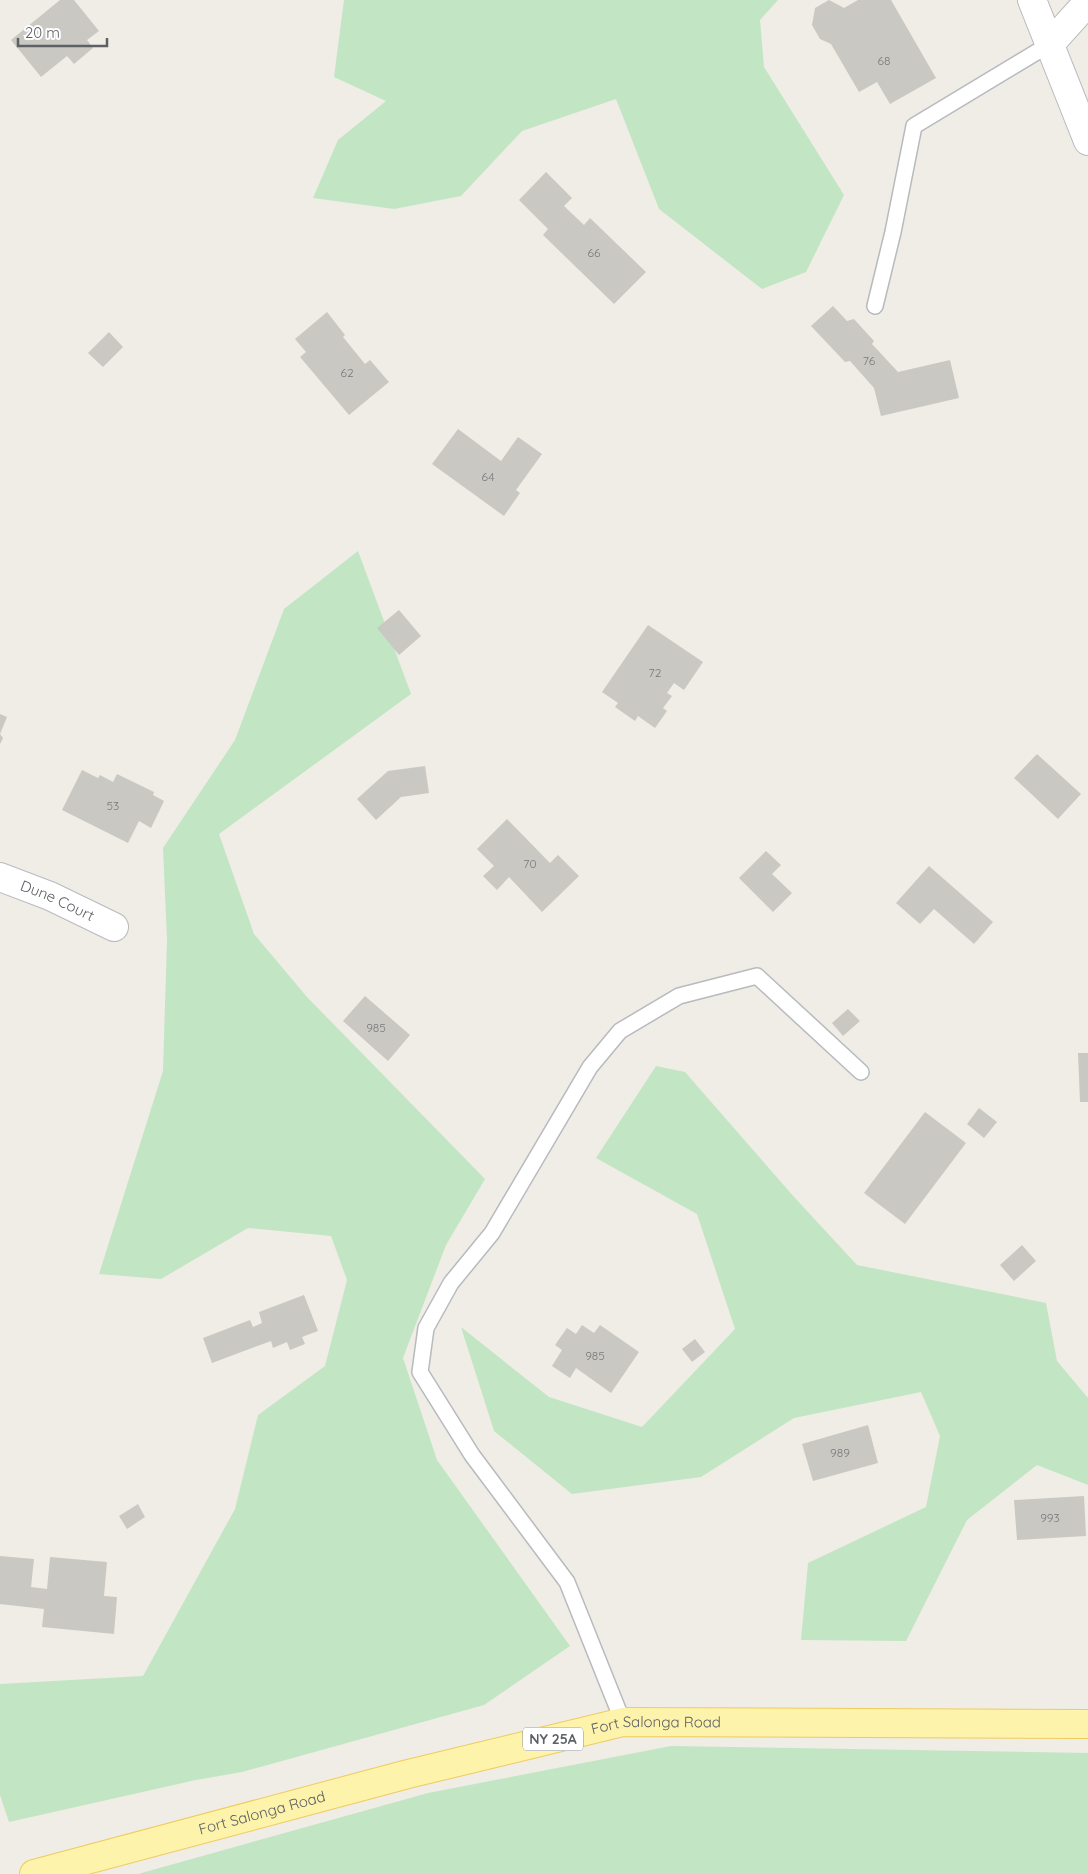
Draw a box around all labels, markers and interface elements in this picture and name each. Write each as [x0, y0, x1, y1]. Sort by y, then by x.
scale bar [18, 15, 106, 47]
text: 20 m [25, 23, 60, 42]
house number: 68 [878, 53, 890, 68]
house number: 66 [588, 245, 601, 260]
house number: 76 [863, 353, 876, 368]
house number: 62 [340, 365, 354, 380]
house number: 64 [482, 469, 494, 484]
house number: 72 [649, 665, 662, 680]
house number: 53 [107, 798, 119, 813]
house number: 70 [523, 856, 537, 871]
street label: Dune Court [18, 876, 98, 925]
house number: 985 [366, 1020, 386, 1035]
house number: 985 [585, 1348, 605, 1363]
house number: 989 [830, 1445, 850, 1460]
house number: 993 [1040, 1510, 1060, 1525]
street label: Fort Salonga Road [589, 1712, 721, 1738]
road number: NY 25A [523, 1728, 583, 1750]
street label: Fort Salonga Road [196, 1787, 327, 1839]

